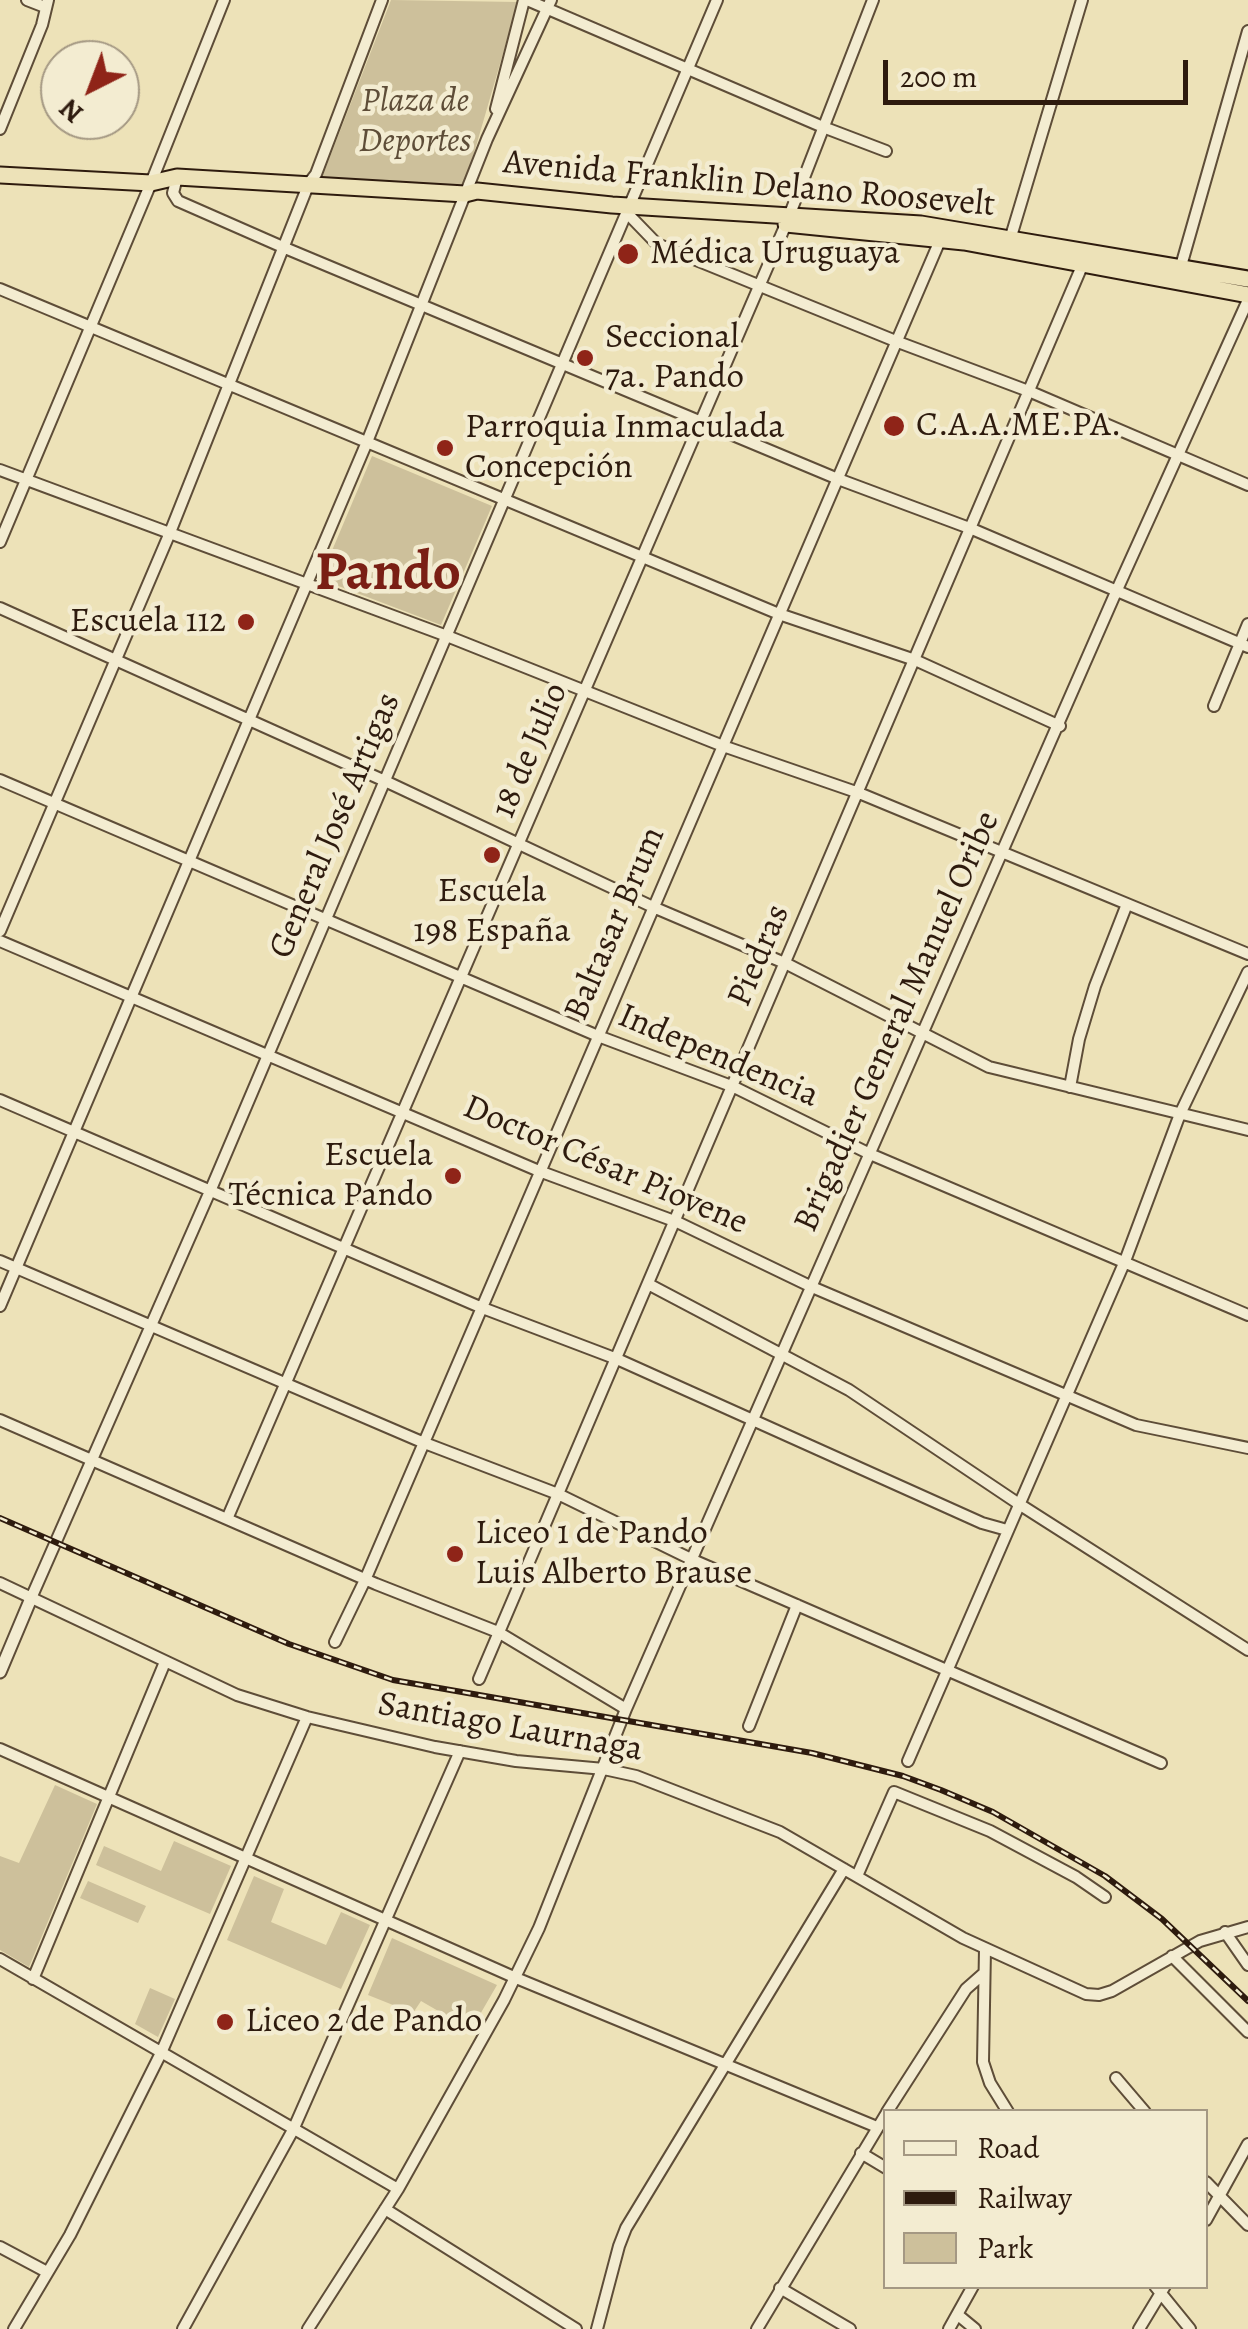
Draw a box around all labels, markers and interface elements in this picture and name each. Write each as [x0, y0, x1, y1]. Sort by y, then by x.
north arrow [40, 40, 140, 140]
scale bar [888, 40, 1193, 102]
text: 200 m [900, 57, 977, 97]
park label: Plaza de Deportes [359, 81, 471, 163]
text: N [51, 90, 92, 132]
street label: Avenida Franklin Delano Roosevelt [501, 143, 997, 227]
place label: Médica Uruguaya [650, 233, 900, 275]
marker: Médica Uruguaya [615, 241, 641, 267]
place label: Seccional 7a. Pando [605, 317, 744, 399]
marker: Seccional 7a. Pando [574, 347, 596, 369]
place label: C.A.A.ME.PA. [916, 405, 1121, 447]
place label: Parroquia Inmaculada Concepción [465, 407, 785, 489]
marker: C.A.A.ME.PA. [881, 413, 907, 439]
marker: Parroquia Inmaculada Concepción [434, 437, 456, 459]
district label: Pando [315, 542, 461, 608]
place label: Escuela 112 [69, 601, 226, 643]
marker: Escuela 112 [235, 611, 257, 633]
street label: 18 de Julio [484, 677, 578, 825]
street label: General José Artigas [261, 687, 411, 965]
street label: Brigadier General Manuel Oribe [786, 805, 1010, 1239]
street label: Baltasar Brum [556, 821, 676, 1027]
marker: Escuela 198 España [481, 844, 503, 866]
place label: Escuela 198 España [413, 871, 571, 953]
street label: Piedras [720, 899, 800, 1013]
street label: Independencia [611, 996, 825, 1118]
street label: Doctor César Piovene [456, 1087, 754, 1245]
place label: Escuela Técnica Pando [228, 1135, 433, 1217]
marker: Escuela Técnica Pando [442, 1165, 464, 1187]
place label: Liceo 1 de Pando Luis Alberto Brause [475, 1513, 752, 1595]
marker: Liceo 1 de Pando Luis Alberto Brause [444, 1543, 466, 1565]
street label: Santiago Laurnaga [374, 1684, 646, 1772]
place label: Liceo 2 de Pando [245, 2001, 482, 2043]
marker: Liceo 2 de Pando [214, 2011, 236, 2033]
legend [883, 2109, 1208, 2289]
text: Road [977, 2128, 1039, 2168]
text: Railway [977, 2178, 1072, 2218]
text: Park [977, 2228, 1033, 2268]

